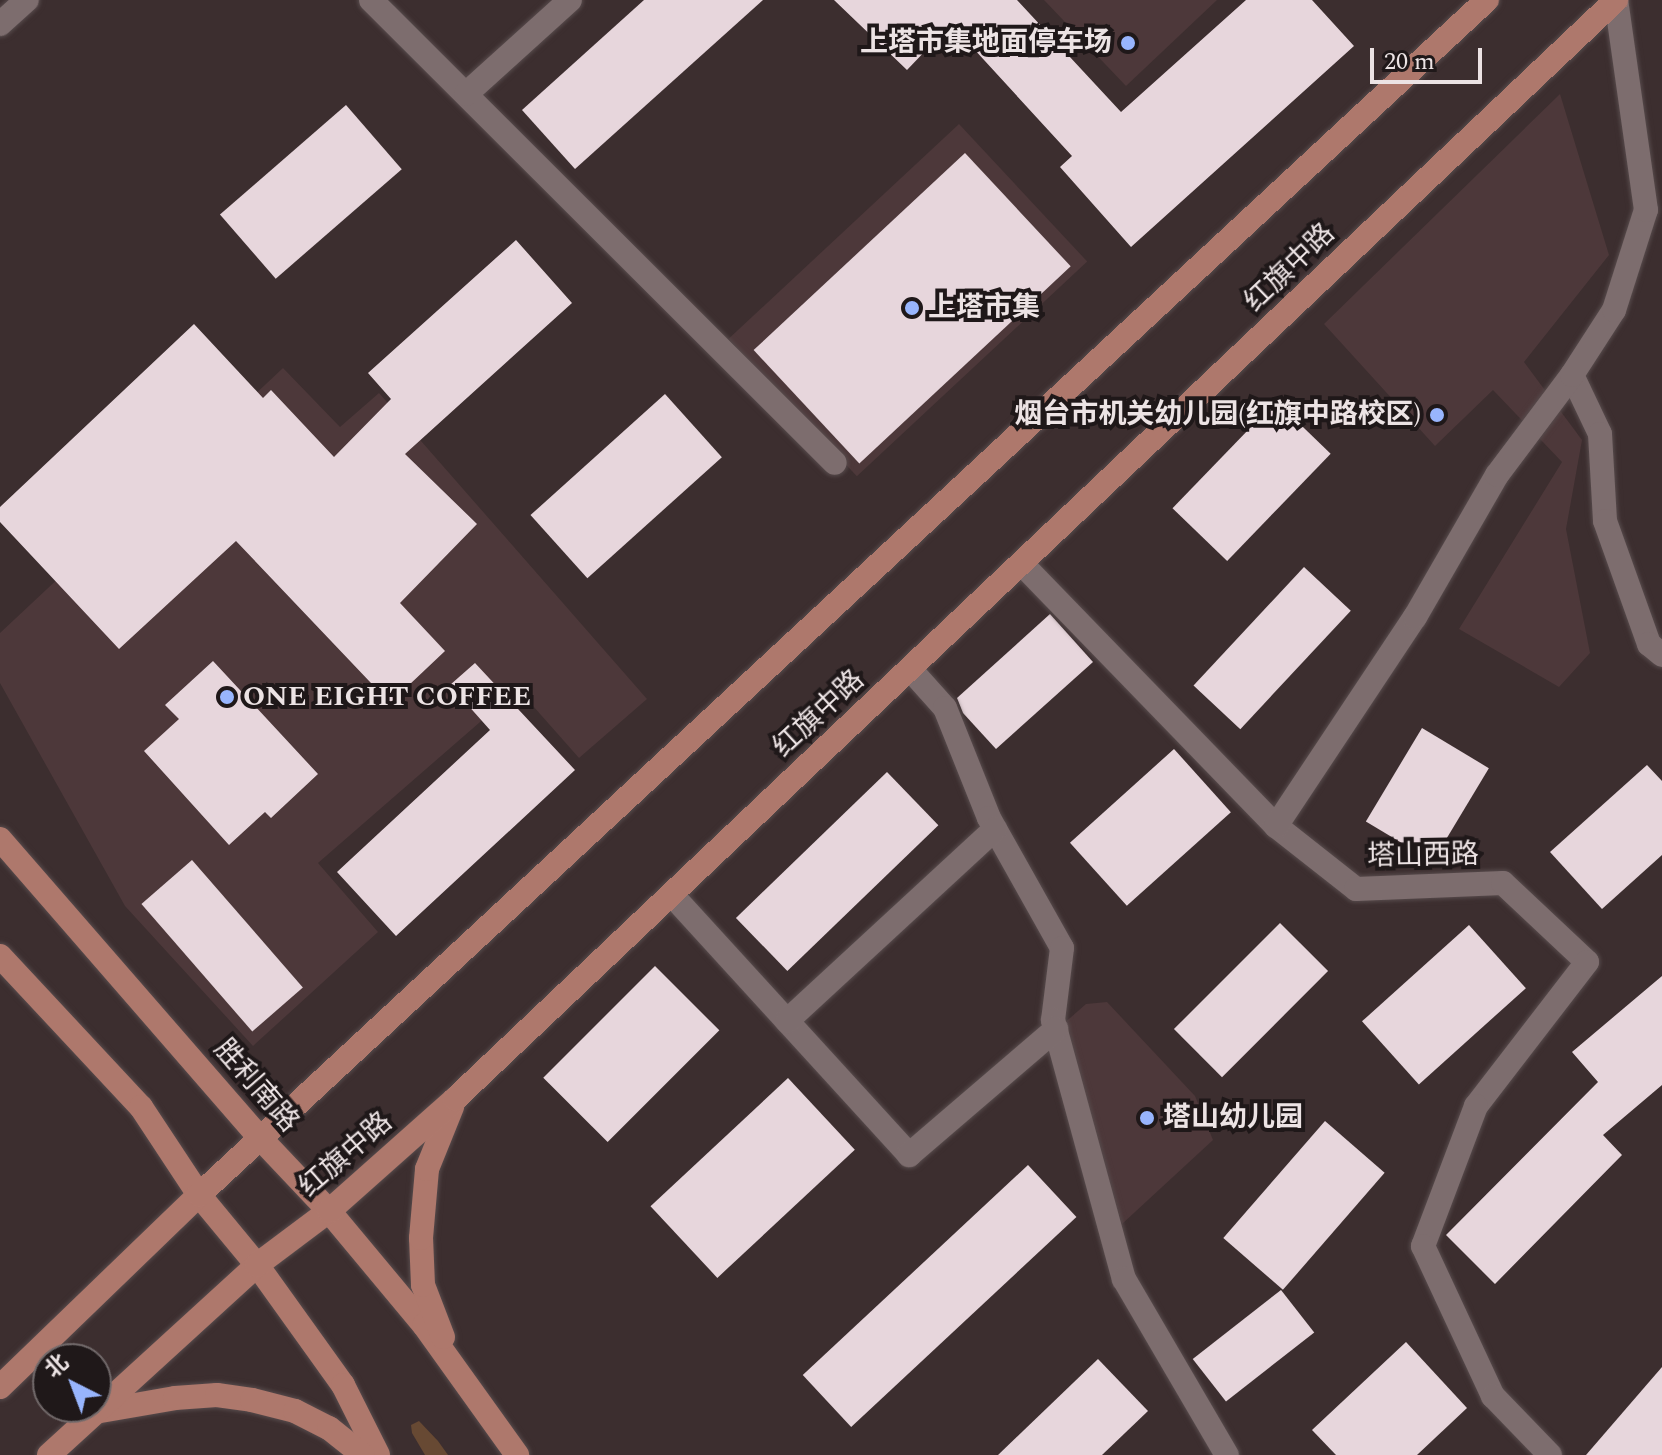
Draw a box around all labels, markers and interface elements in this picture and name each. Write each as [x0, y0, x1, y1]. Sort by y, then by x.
place label: 上塔市集地面停车场 [860, 26, 1112, 60]
scale bar [1374, 32, 1486, 82]
marker: 上塔市集地面停车场 [1119, 34, 1137, 52]
text: 20 m [1384, 44, 1435, 80]
street label: 红旗中路 [1238, 217, 1342, 319]
place label: 上塔市集 [928, 291, 1040, 325]
marker: 上塔市集 [903, 299, 921, 317]
place label: 烟台市机关幼儿园(红旗中路校区) [1014, 398, 1421, 432]
marker: 烟台市机关幼儿园(红旗中路校区) [1428, 406, 1446, 424]
street label: 红旗中路 [767, 664, 871, 764]
place label: ONE EIGHT COFFEE [243, 680, 531, 714]
marker: ONE EIGHT COFFEE [218, 688, 236, 706]
street label: 塔山西路 [1367, 838, 1479, 874]
street label: 胜利南路 [207, 1033, 305, 1139]
place label: 塔山幼儿园 [1163, 1101, 1303, 1135]
street label: 红旗中路 [293, 1106, 399, 1204]
marker: 塔山幼儿园 [1138, 1109, 1156, 1127]
north arrow [32, 1343, 112, 1423]
text: 北 [38, 1347, 76, 1386]

